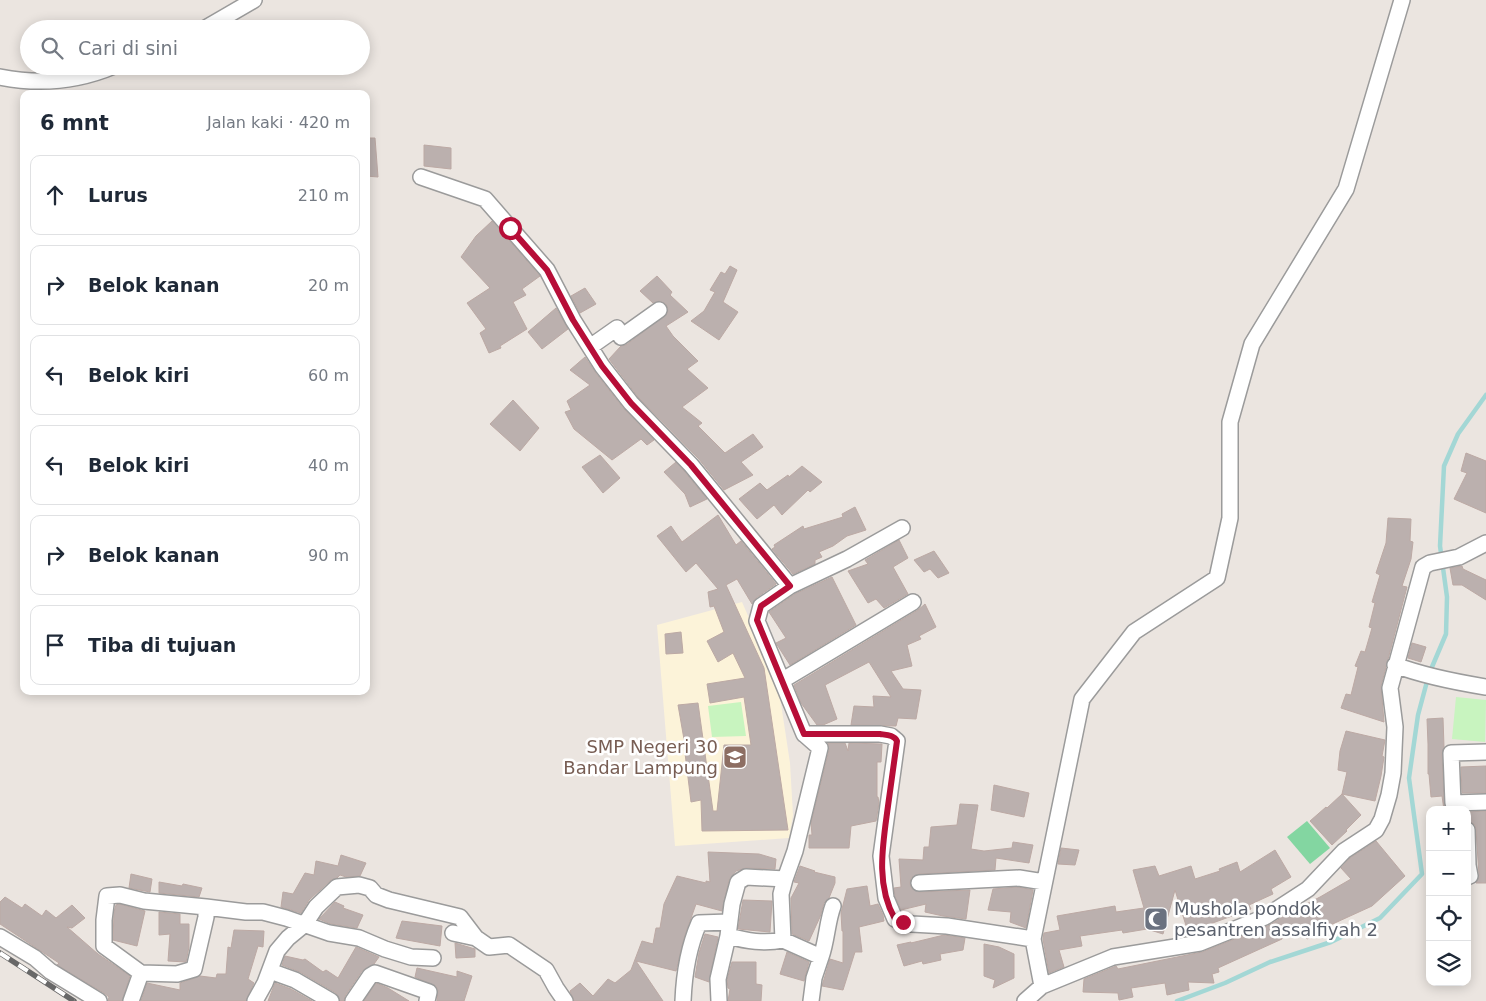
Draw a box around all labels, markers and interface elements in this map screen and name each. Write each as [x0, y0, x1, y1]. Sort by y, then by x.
search box [20, 20, 370, 75]
icon: search [38, 34, 66, 62]
text: Cari di sini [78, 37, 178, 59]
text: 6 mnt [40, 111, 109, 135]
text: Jalan kaki · 420 m [207, 113, 350, 132]
icon: ahead [41, 181, 69, 209]
text: Lurus [88, 184, 148, 206]
text: 210 m [298, 186, 349, 205]
route start [499, 217, 522, 240]
icon: right [41, 271, 69, 299]
text: Belok kanan [88, 274, 220, 296]
text: 20 m [308, 276, 349, 295]
icon: left [41, 361, 69, 389]
text: Belok kiri [88, 364, 189, 386]
text: 60 m [308, 366, 349, 385]
icon: left [41, 451, 69, 479]
text: Belok kiri [88, 454, 189, 476]
text: 40 m [308, 456, 349, 475]
icon: right [41, 541, 69, 569]
text: Belok kanan [88, 544, 220, 566]
text: 90 m [308, 546, 349, 565]
icon: arrive [41, 631, 69, 659]
text: Tiba di tujuan [88, 634, 236, 656]
place label: SMP Negeri 30 Bandar Lampung [563, 736, 718, 778]
school or university icon: SMP Negeri 30 Bandar Lampung [722, 744, 748, 770]
map controls [1426, 806, 1471, 986]
button: + [1426, 806, 1471, 851]
button: − [1426, 851, 1471, 896]
button: locate [1426, 896, 1471, 941]
place label: Mushola pondok pesantren assalfiyah 2 [1174, 898, 1378, 940]
mosque icon: Mushola pondok pesantren assalfiyah 2 [1143, 906, 1169, 932]
route end [892, 911, 915, 934]
button: layers [1426, 941, 1471, 986]

